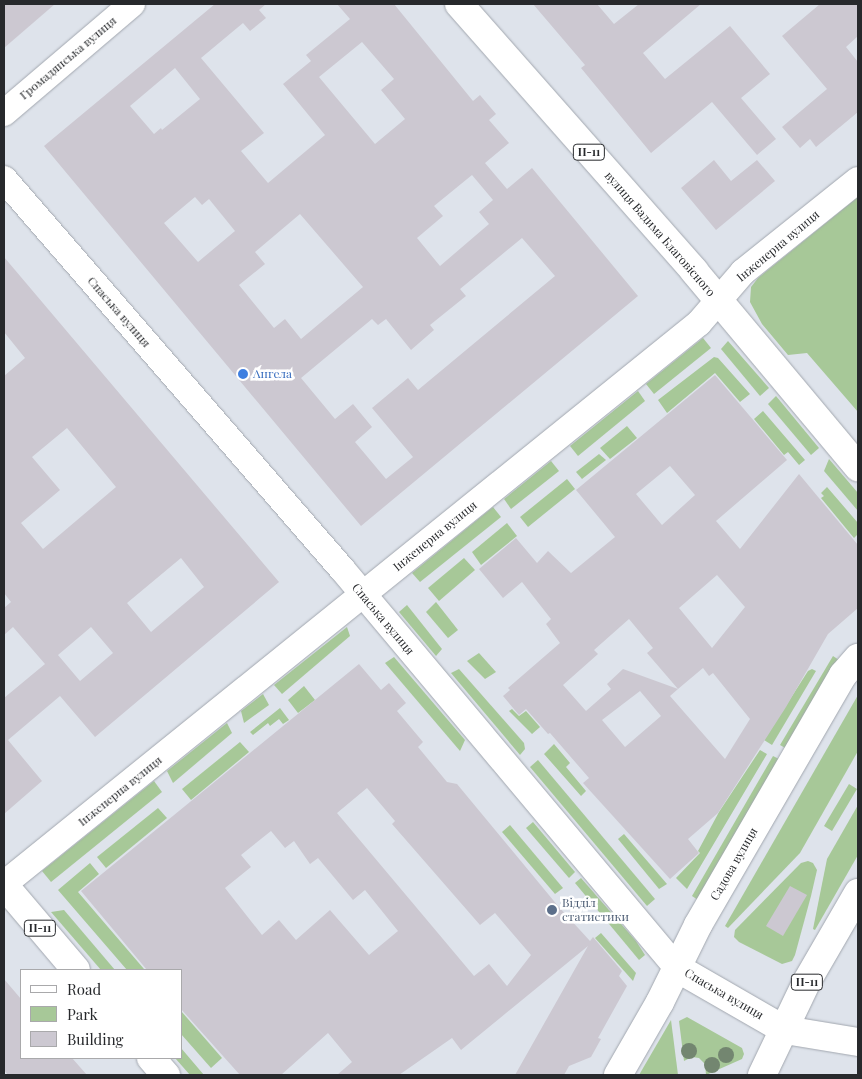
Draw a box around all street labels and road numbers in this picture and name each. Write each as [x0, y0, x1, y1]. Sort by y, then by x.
street label: Громадянська вулиця [17, 13, 119, 103]
road number: Н-11 [573, 144, 605, 160]
street label: вулиця Вадима Благовісного [602, 169, 718, 299]
street label: Інженерна вулиця [734, 207, 822, 285]
street label: Спаська вулиця [84, 274, 154, 350]
street label: Інженерна вулиця [390, 498, 480, 574]
street label: Спаська вулиця [349, 580, 417, 658]
street label: Інженерна вулиця [75, 753, 165, 829]
street label: Садова вулиця [707, 825, 761, 903]
road number: Н-11 [24, 920, 56, 936]
street label: Спаська вулиця [682, 966, 766, 1022]
road number: Н-11 [791, 974, 823, 990]

